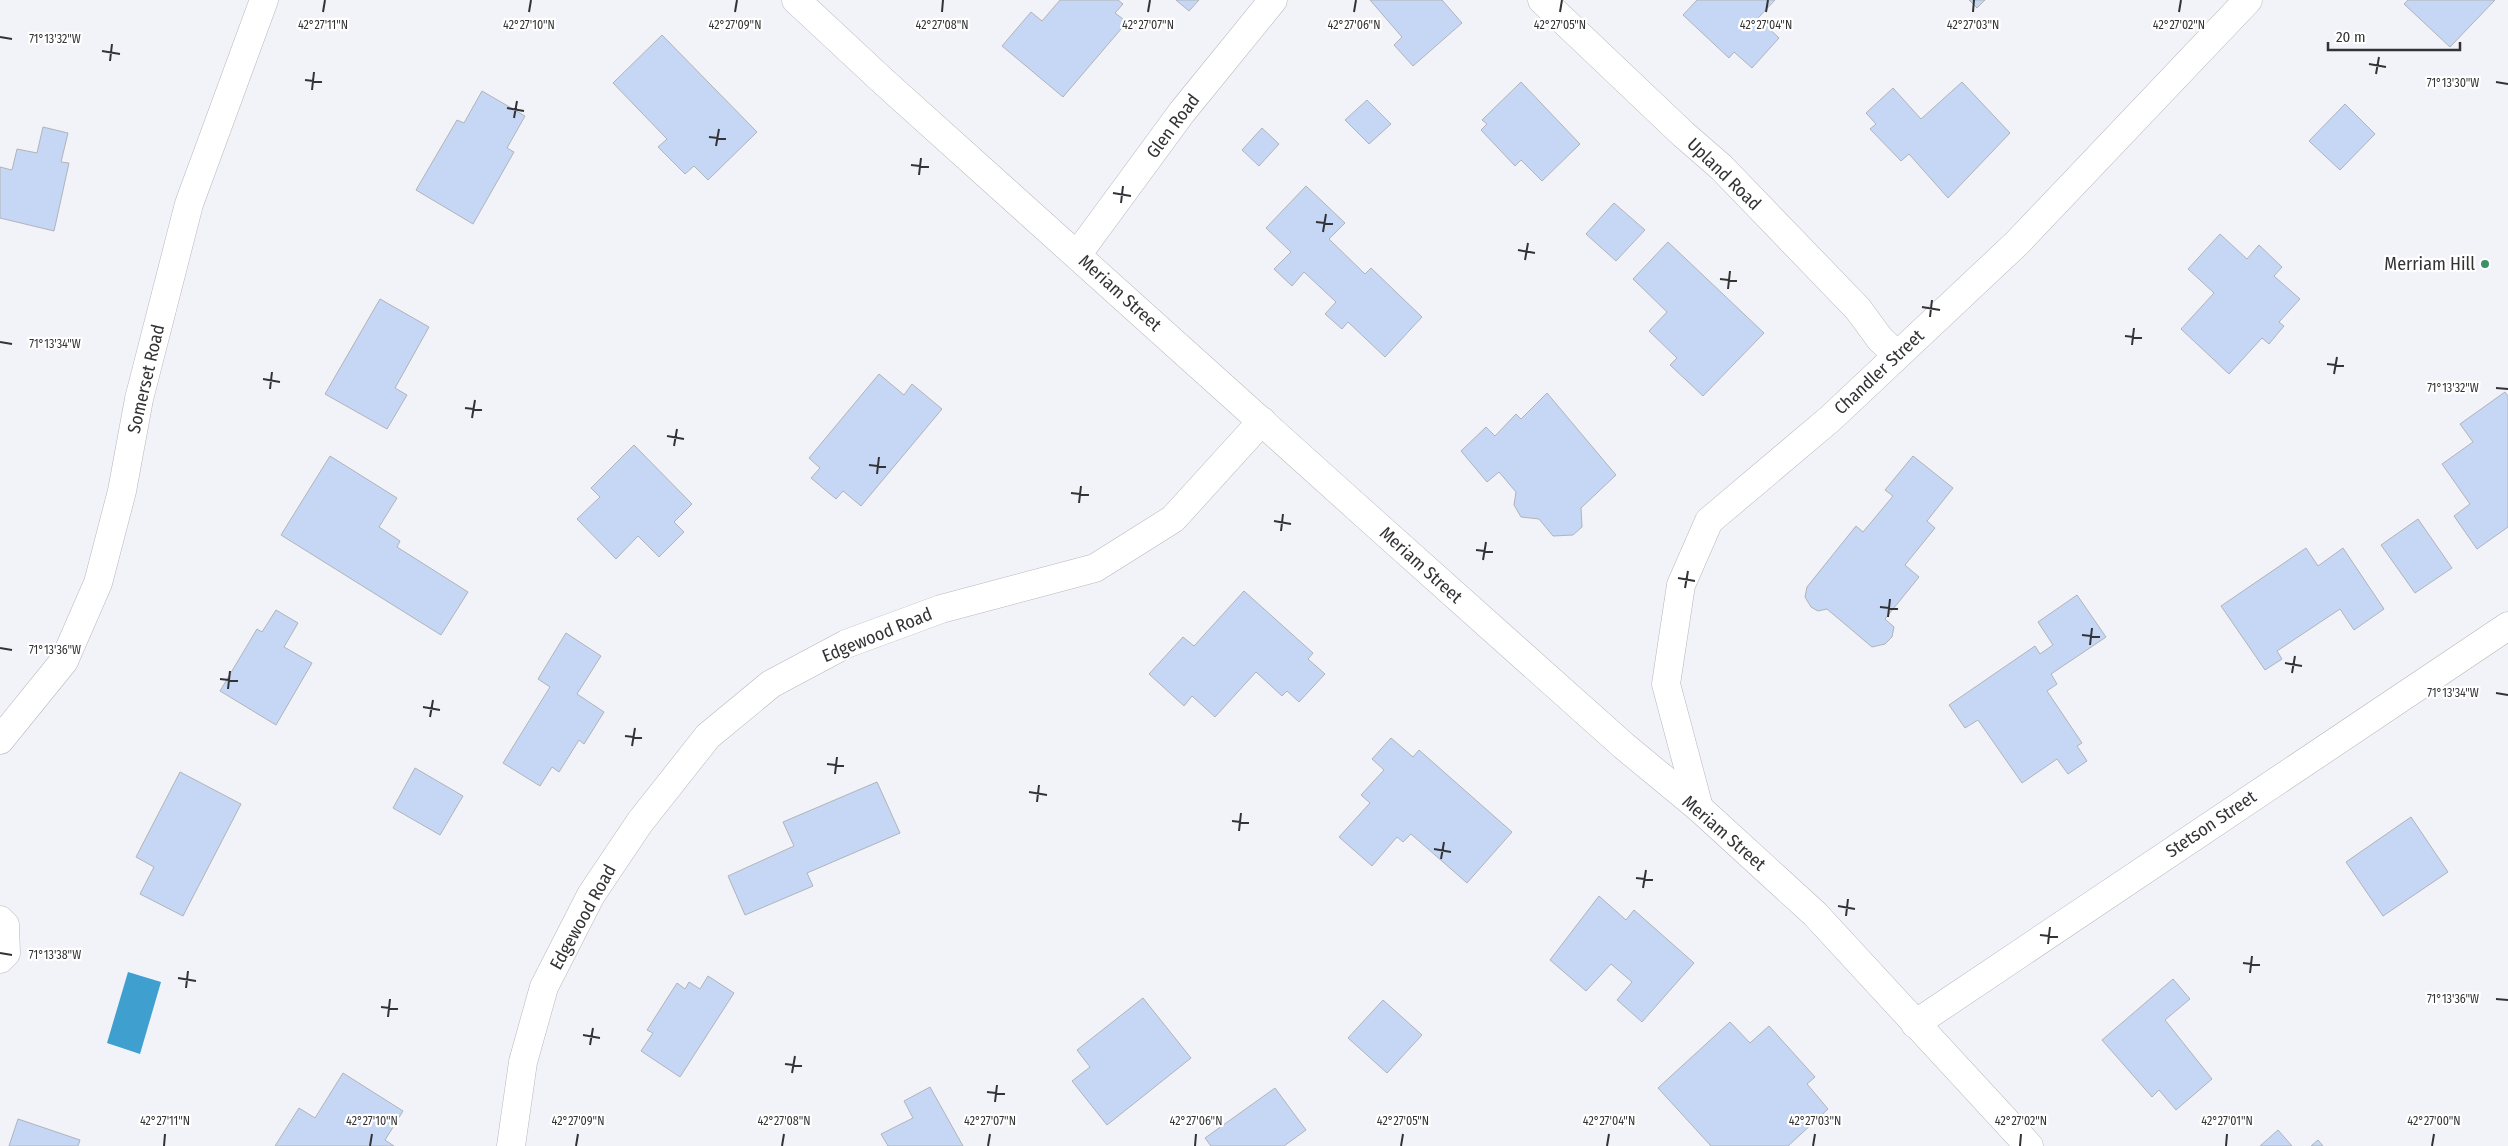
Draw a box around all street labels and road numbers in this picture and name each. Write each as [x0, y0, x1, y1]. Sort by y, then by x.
street label: Glen Road [1142, 89, 1204, 163]
street label: Upland Road [1682, 133, 1766, 215]
street label: Meriam Street [1074, 250, 1166, 336]
street label: Somerset Road [123, 322, 169, 436]
street label: Chandler Street [1830, 325, 1929, 419]
street label: Meriam Street [1375, 522, 1467, 608]
street label: Edgewood Road [819, 603, 935, 667]
street label: Stetson Street [2162, 786, 2261, 862]
street label: Meriam Street [1678, 791, 1770, 875]
street label: Edgewood Road [545, 861, 621, 973]

